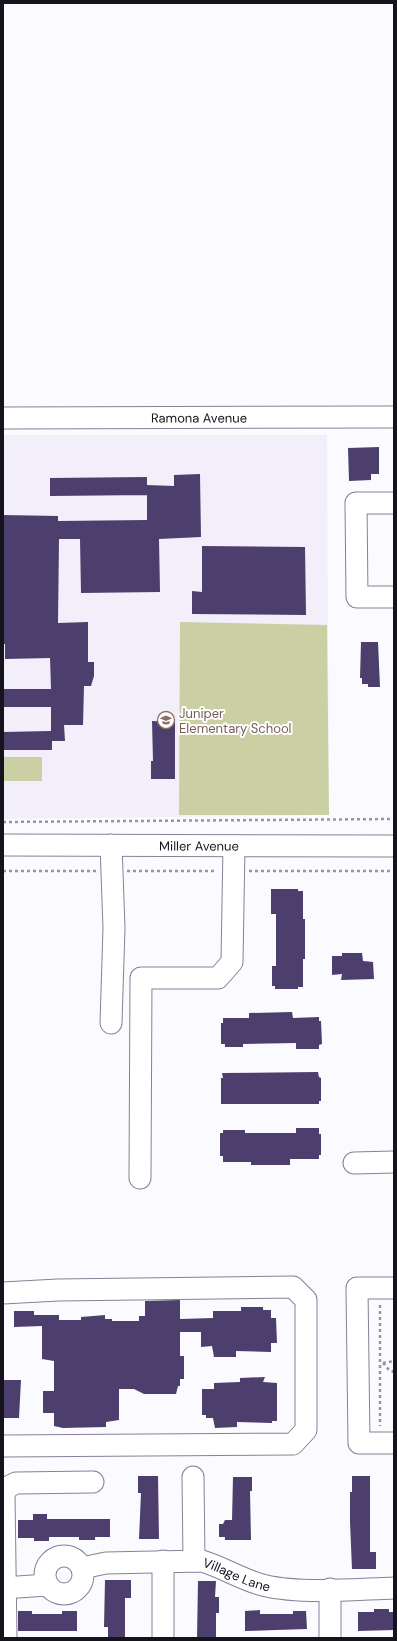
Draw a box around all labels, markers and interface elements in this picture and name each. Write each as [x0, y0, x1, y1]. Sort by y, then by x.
street label: Ramona Avenue [151, 409, 247, 426]
place label: Juniper Elementary School [179, 705, 292, 737]
school or university icon: Juniper Elementary School [156, 710, 176, 730]
street label: Miller Avenue [159, 837, 239, 854]
street label: Village Lane [201, 1553, 272, 1595]

